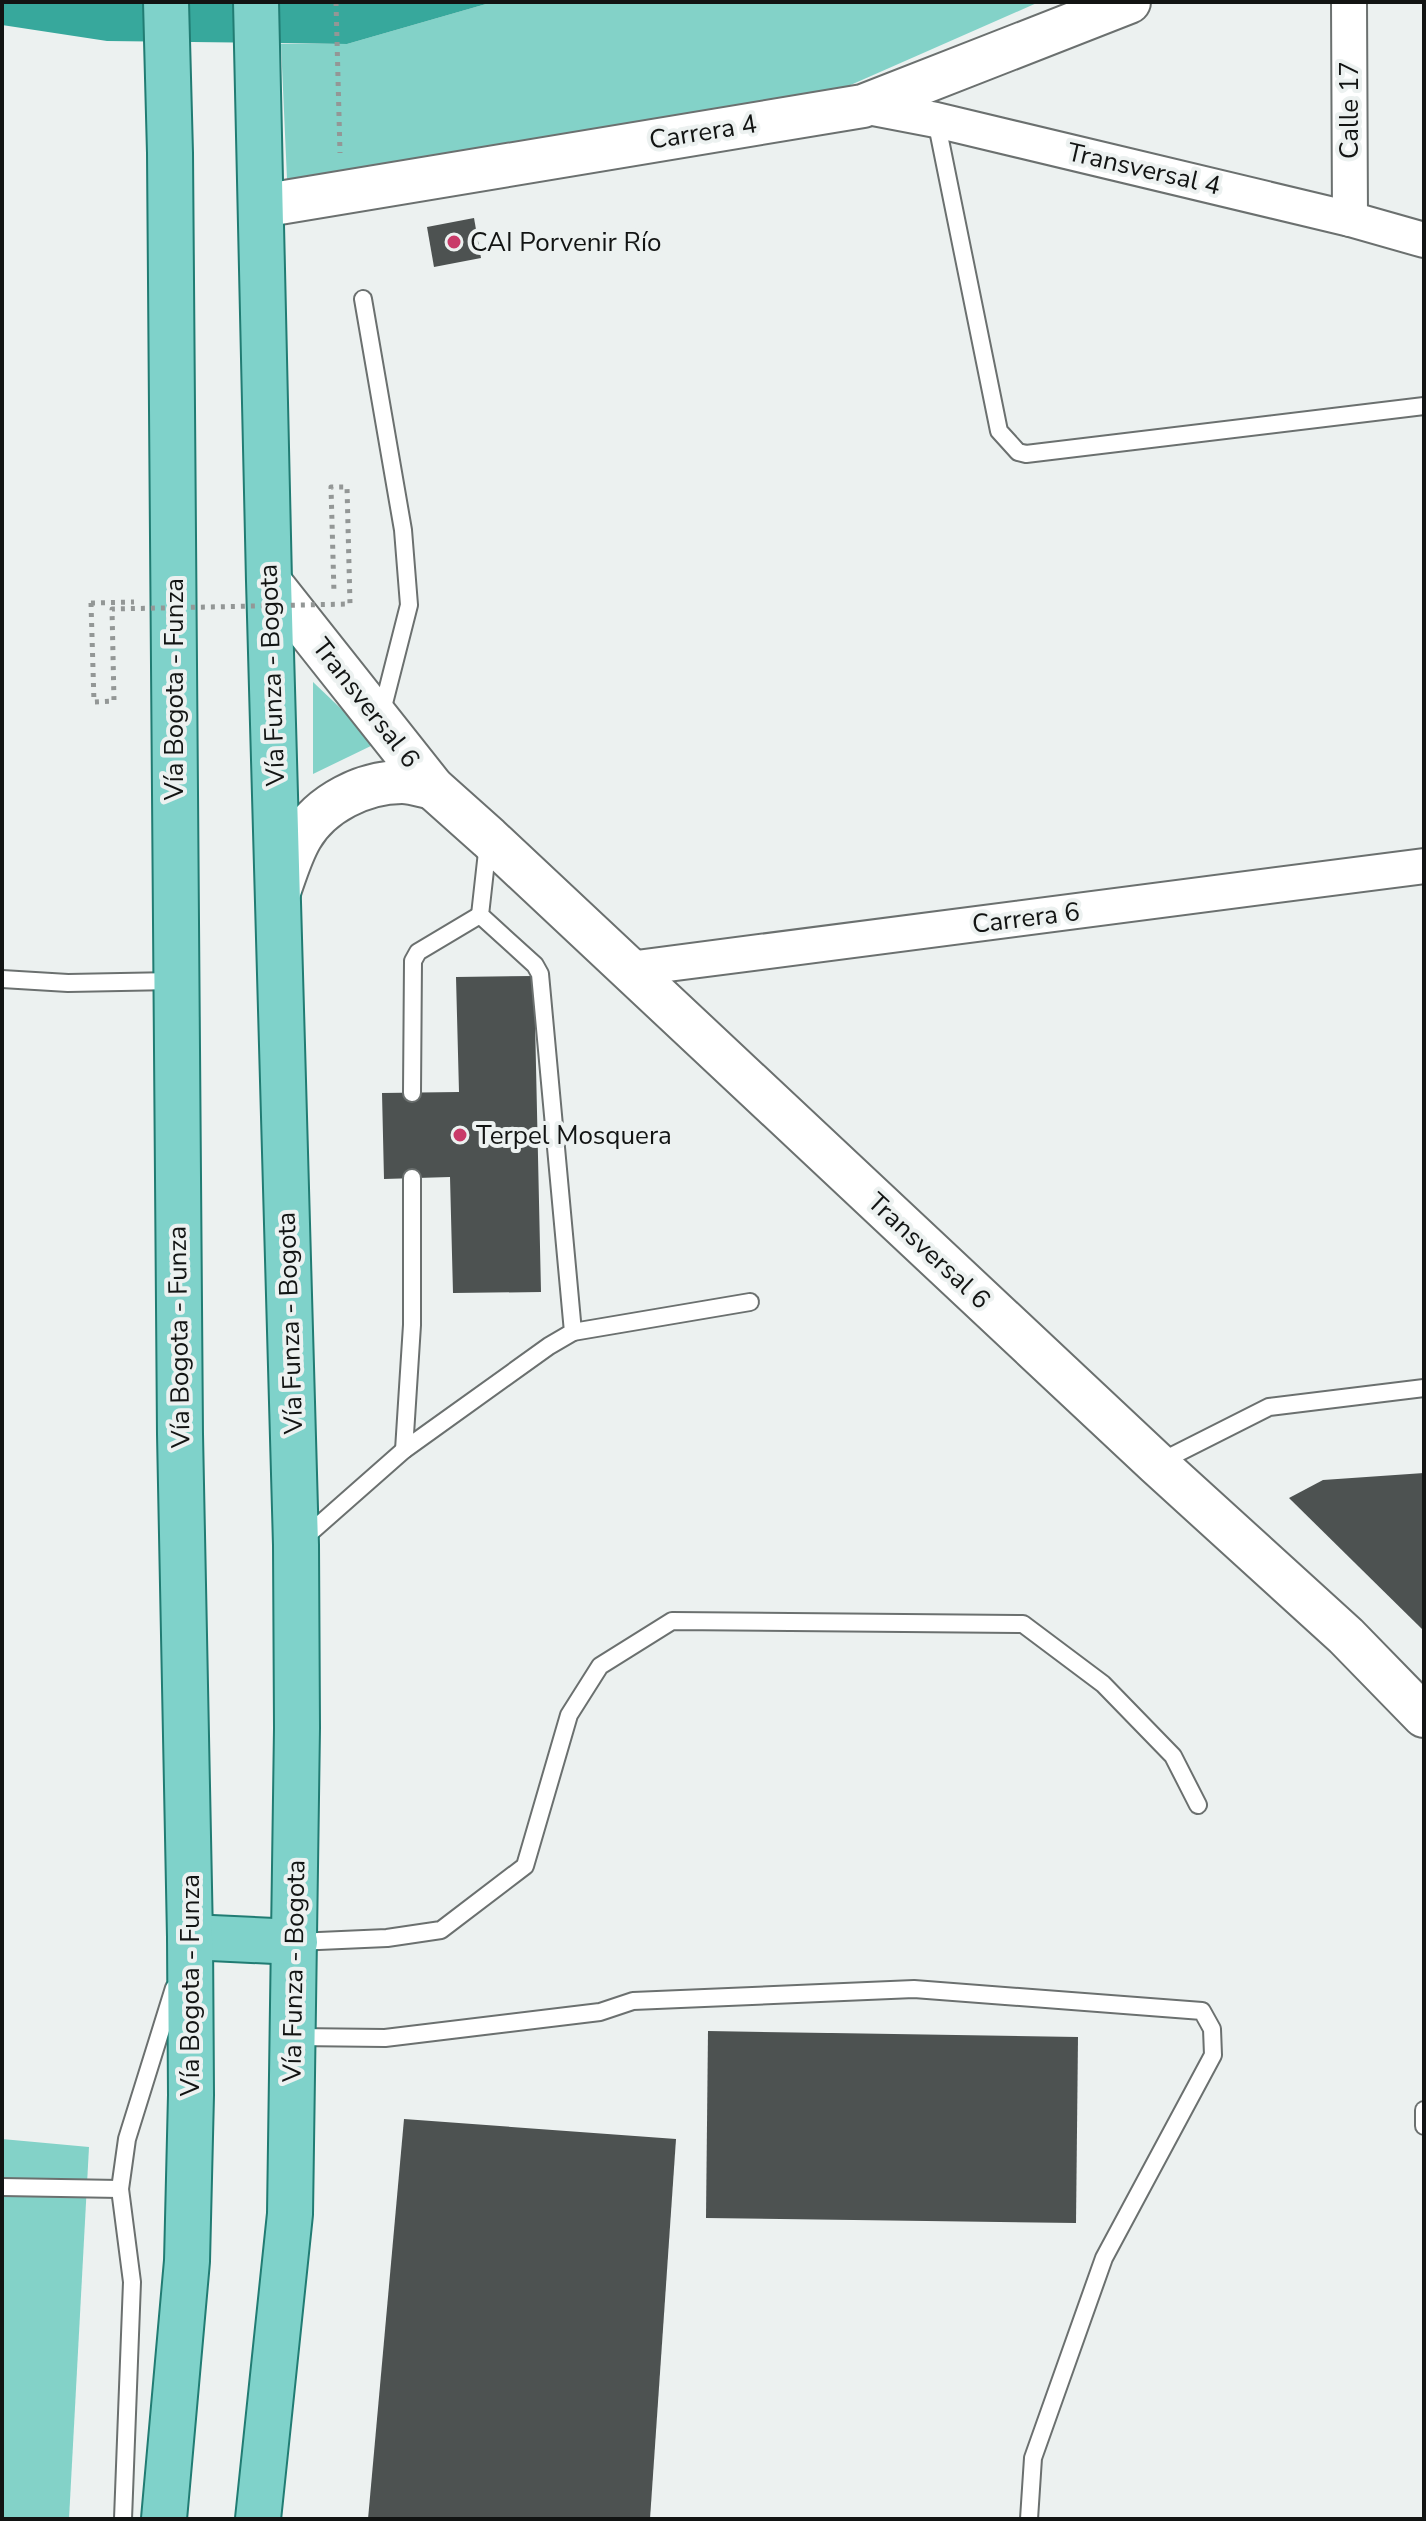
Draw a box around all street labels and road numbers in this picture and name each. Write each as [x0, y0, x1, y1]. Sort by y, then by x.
street label: Calle 17 [1332, 61, 1367, 159]
street label: Carrera 4 [647, 106, 759, 158]
street label: Transversal 4 [1064, 134, 1224, 204]
street label: Vía Funza - Bogota [251, 563, 293, 788]
street label: Vía Bogota - Funza [157, 578, 192, 801]
street label: Transversal 6 [304, 631, 428, 775]
street label: Carrera 6 [970, 894, 1082, 942]
street label: Transversal 6 [860, 1185, 998, 1317]
street label: Vía Funza - Bogota [269, 1211, 311, 1436]
street label: Vía Bogota - Funza [160, 1226, 198, 1449]
street label: Vía Funza - Bogota [275, 1860, 313, 2083]
street label: Vía Bogota - Funza [173, 1874, 208, 2097]

